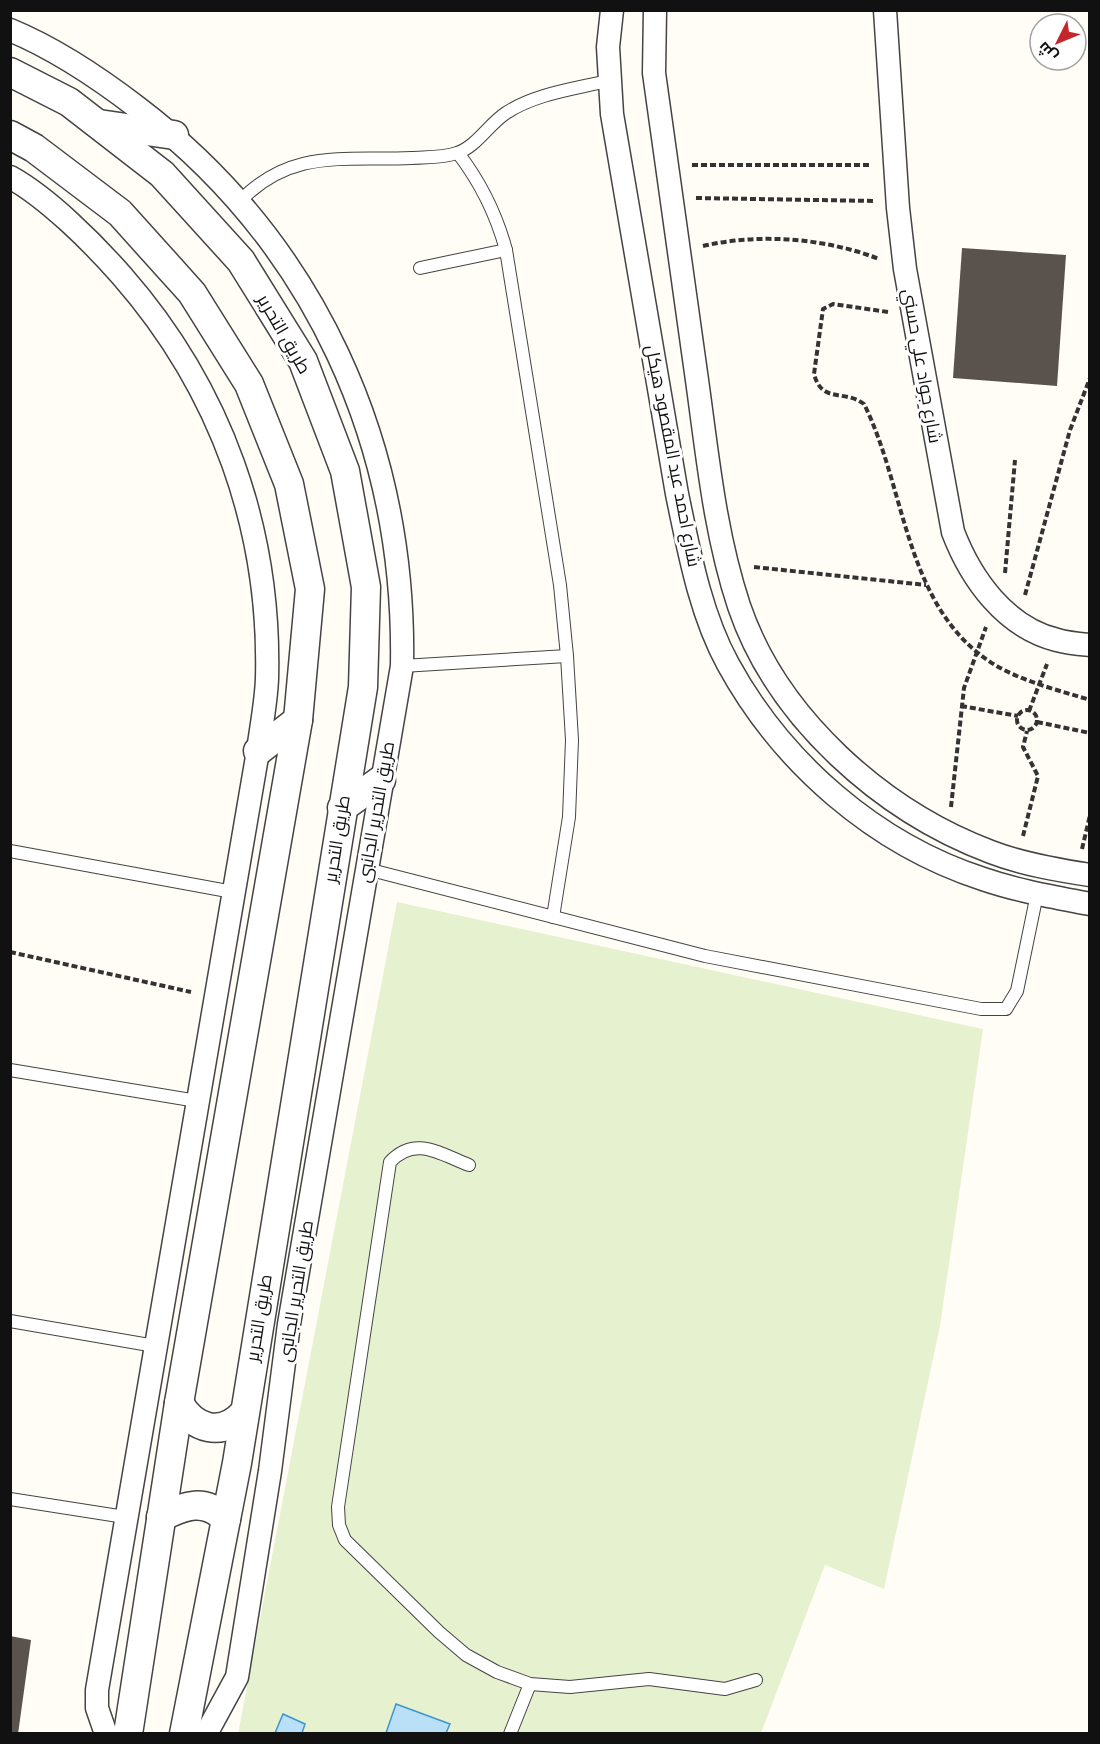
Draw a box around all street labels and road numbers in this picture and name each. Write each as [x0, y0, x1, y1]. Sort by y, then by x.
street label: شارع جواد علي حسني [895, 287, 948, 445]
street label: طريق التحرير [251, 288, 317, 378]
street label: شارع احمد عبد المقصود هيكل [640, 343, 707, 569]
street label: طريق التحرير الجانبى [351, 739, 400, 885]
street label: طريق التحرير [317, 793, 356, 885]
street label: طريق التحرير الجانبى [272, 1218, 319, 1364]
street label: طريق التحرير [239, 1272, 278, 1364]

